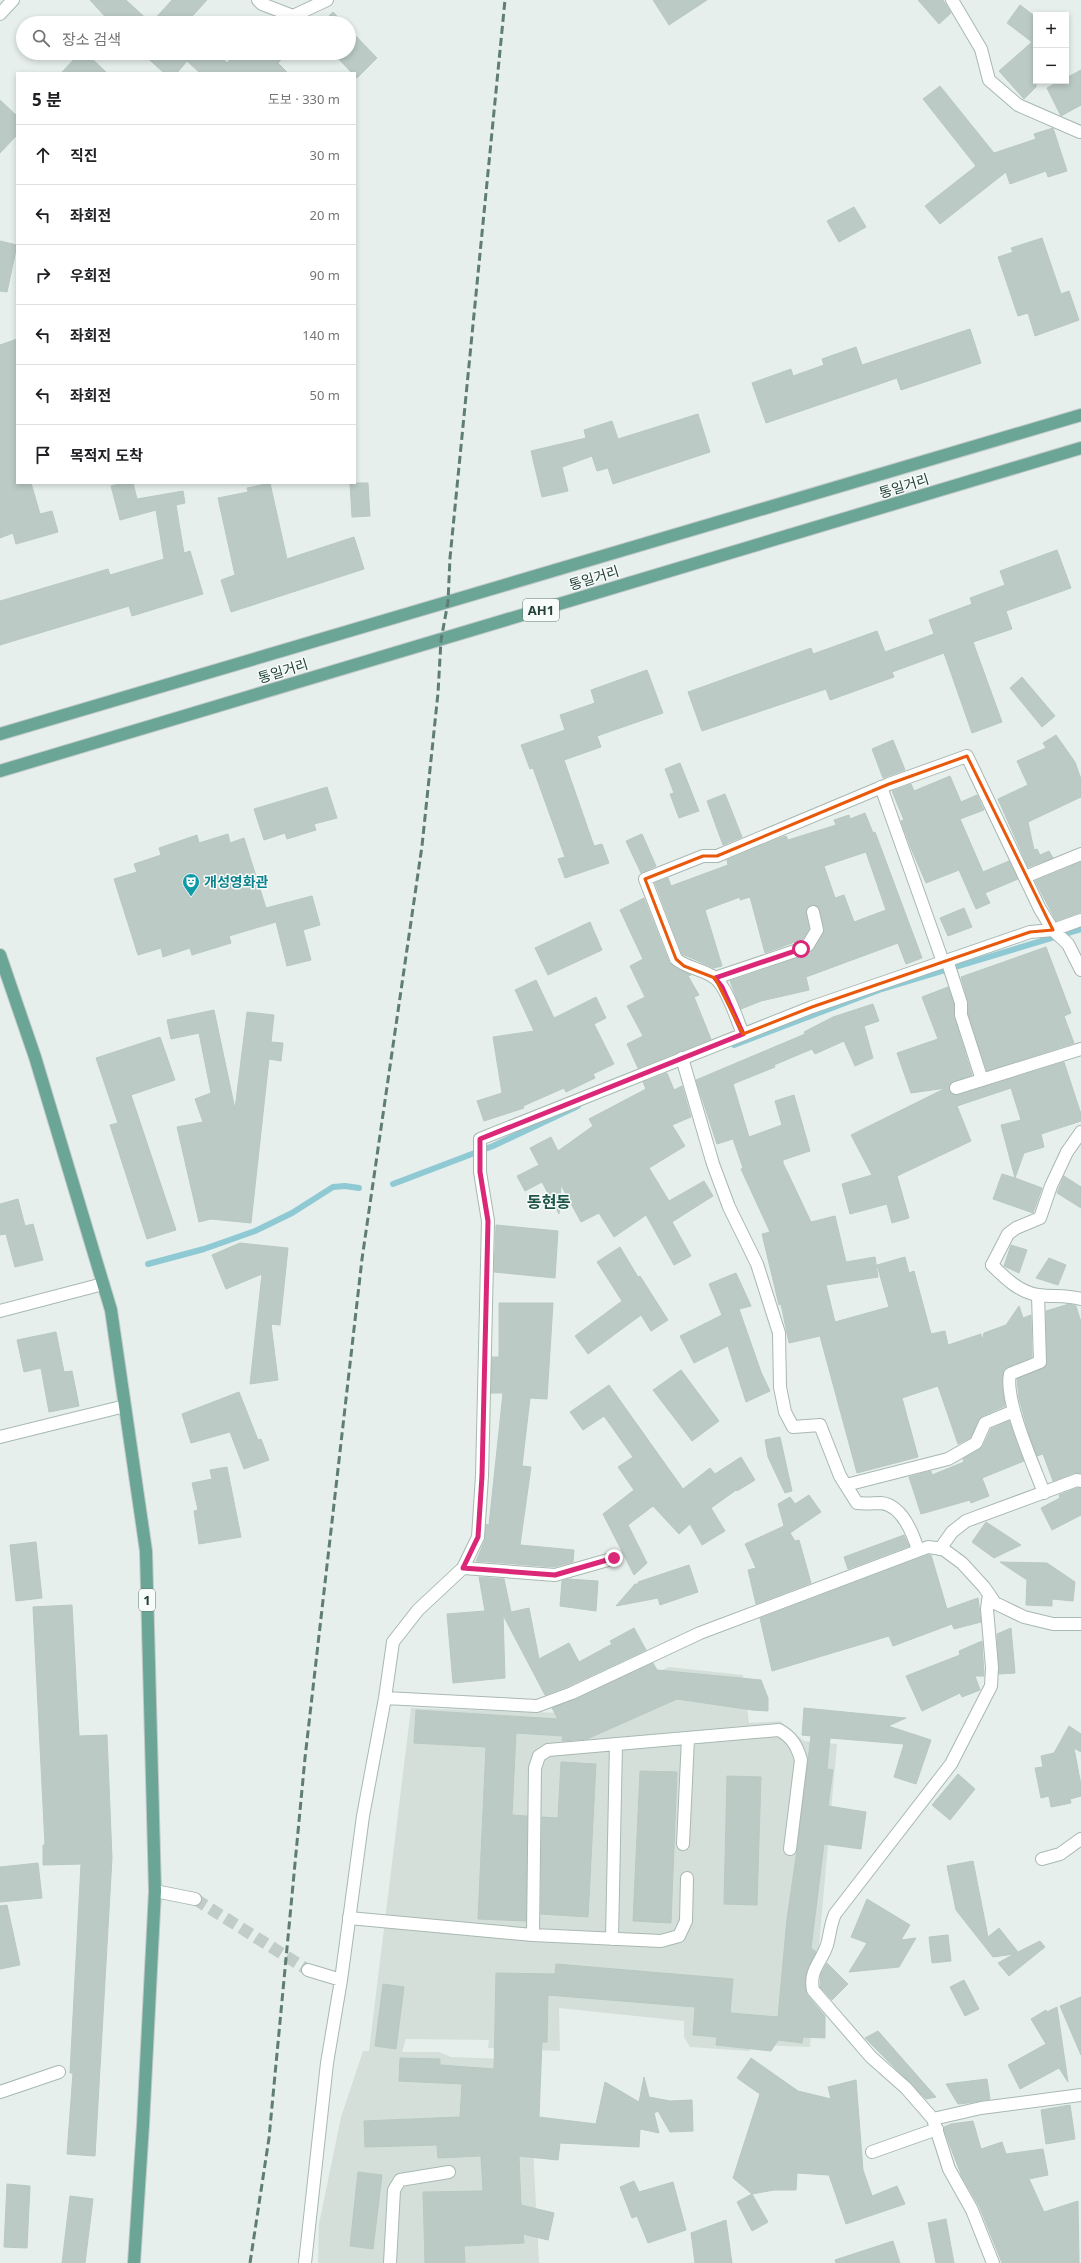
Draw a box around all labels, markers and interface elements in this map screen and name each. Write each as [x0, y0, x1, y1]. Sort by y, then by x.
map controls [1033, 12, 1069, 84]
button: + [1033, 12, 1069, 48]
search box [16, 16, 356, 60]
icon: search [30, 27, 52, 49]
text: 장소 검색 [62, 29, 121, 49]
button: − [1033, 48, 1069, 84]
text: 5 분 [32, 88, 62, 111]
text: 도보 · 330 m [268, 90, 340, 108]
icon: ahead [32, 144, 54, 166]
text: 직진 [70, 145, 98, 165]
text: 30 m [310, 146, 340, 164]
icon: left [32, 204, 54, 226]
text: 좌회전 [70, 205, 111, 225]
text: 20 m [310, 206, 340, 224]
icon: right [32, 264, 54, 286]
text: 우회전 [70, 265, 111, 285]
text: 90 m [310, 266, 340, 284]
icon: left [32, 324, 54, 346]
text: 좌회전 [70, 325, 111, 345]
text: 140 m [302, 326, 340, 344]
icon: left [32, 384, 54, 406]
text: 좌회전 [70, 385, 111, 405]
text: 50 m [310, 386, 340, 404]
icon: arrive [32, 444, 54, 466]
text: 목적지 도착 [70, 445, 143, 465]
street label: 통일거리 [876, 469, 931, 502]
street label: 통일거리 [566, 561, 621, 594]
road number: AH1 [523, 599, 559, 621]
street label: 통일거리 [255, 654, 310, 687]
theatre icon: 개성영화관 [181, 872, 201, 897]
place label: 개성영화관 [204, 872, 269, 891]
route start [792, 940, 810, 958]
district label: 동현동 [527, 1191, 571, 1213]
route end [605, 1549, 623, 1567]
road number: 1 [139, 1589, 155, 1611]

